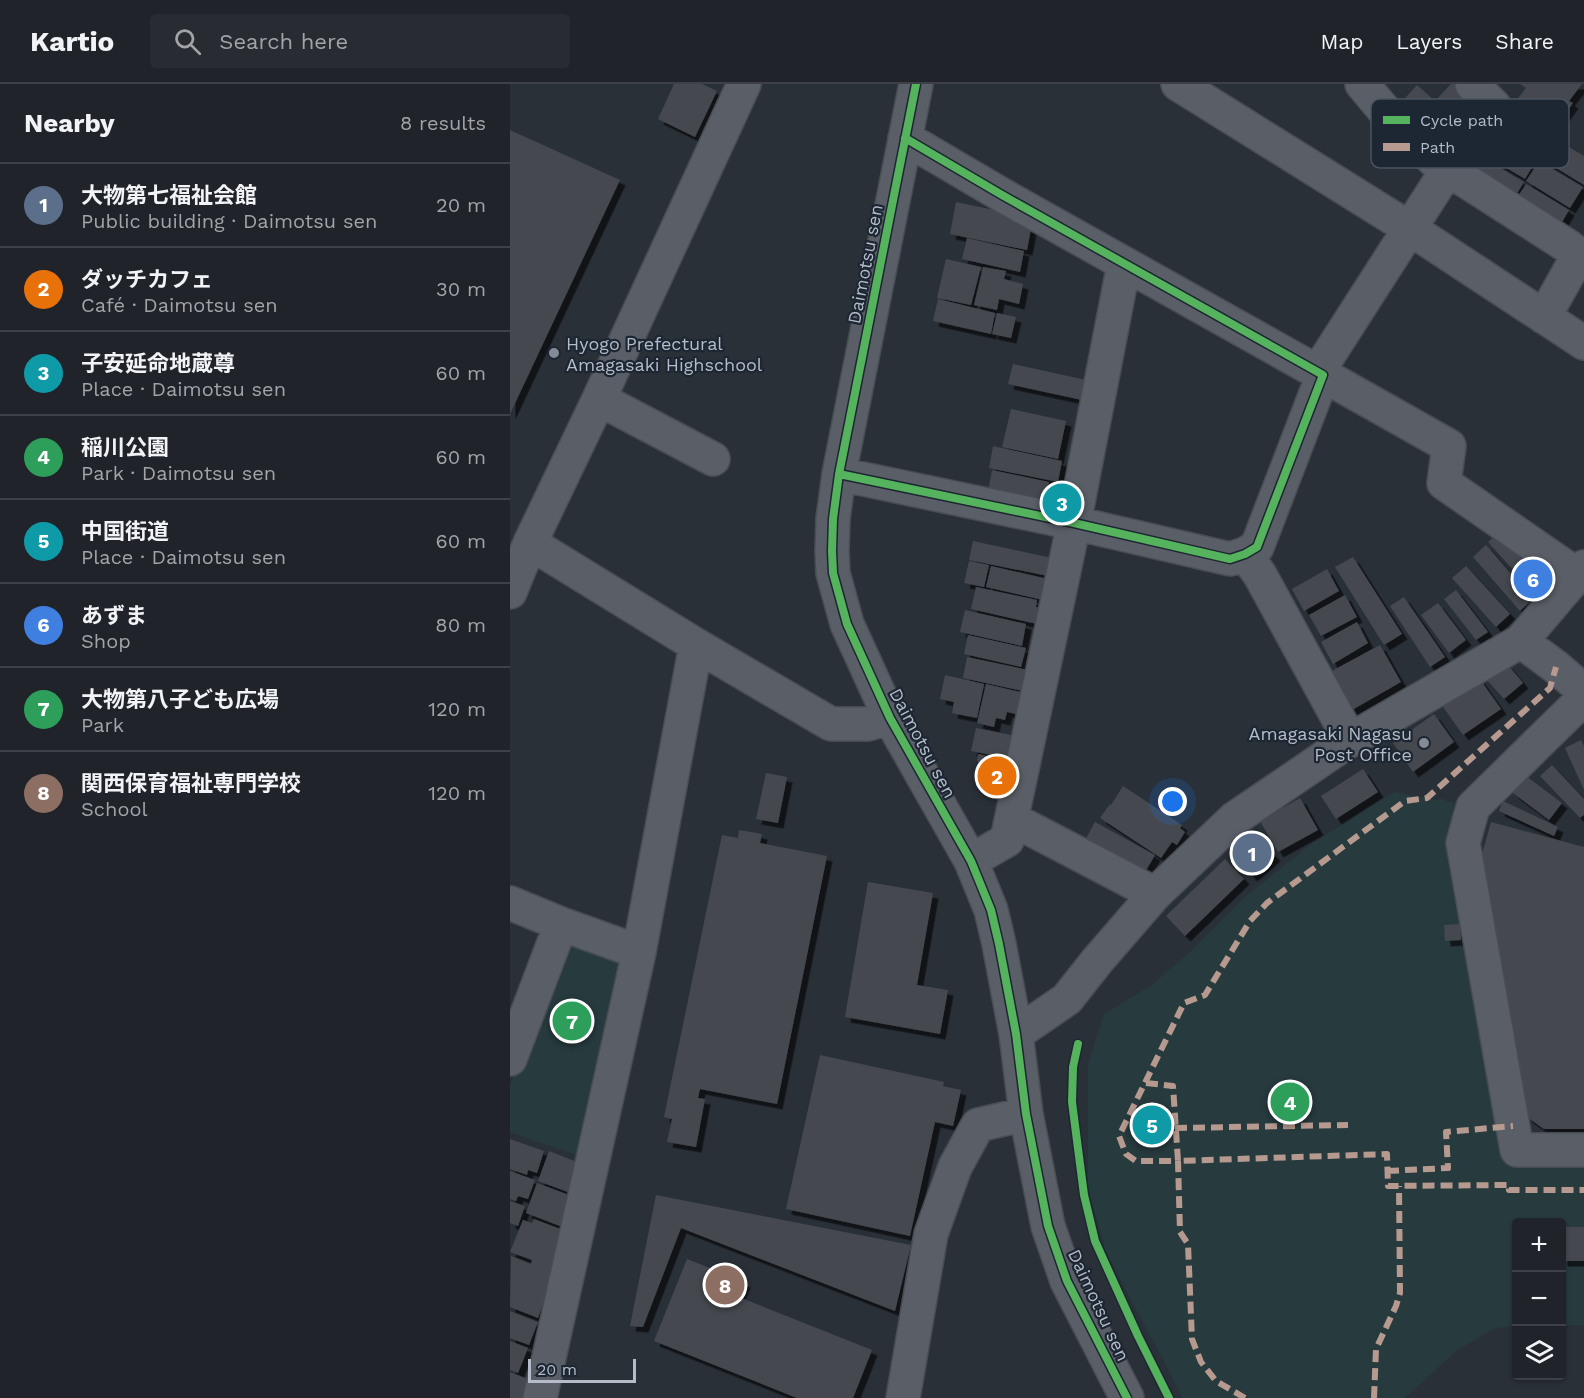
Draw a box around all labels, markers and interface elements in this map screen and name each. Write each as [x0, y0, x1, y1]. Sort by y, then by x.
search box [150, 14, 570, 68]
text: Kartio [30, 25, 114, 58]
icon: search [171, 25, 204, 58]
text: Search here [219, 29, 348, 54]
text: Map [1320, 29, 1363, 54]
text: Layers [1396, 29, 1462, 54]
text: Share [1495, 29, 1554, 54]
legend [1371, 99, 1569, 168]
text: Nearby [24, 108, 115, 138]
text: 8 results [400, 111, 486, 135]
text: Cycle path [1420, 111, 1503, 130]
text: Path [1420, 138, 1455, 157]
text: 大物第七福祉会館 [81, 183, 257, 208]
text: 1 [39, 193, 48, 217]
text: 20 m [436, 193, 486, 217]
street label: Daimotsu sen [843, 203, 887, 325]
text: Public building · Daimotsu sen [81, 209, 377, 233]
text: ダッチカフェ [81, 267, 213, 292]
text: 2 [38, 277, 49, 301]
text: 30 m [436, 277, 486, 301]
text: Café · Daimotsu sen [81, 293, 278, 317]
place label: Hyogo Prefectural Amagasaki Highschool [566, 333, 763, 375]
marker: Hyogo Prefectural Amagasaki Highschool [547, 346, 561, 360]
text: 子安延命地蔵尊 [81, 351, 235, 376]
text: 3 [38, 361, 49, 385]
text: 60 m [436, 361, 486, 385]
text: Place · Daimotsu sen [81, 377, 286, 401]
text: 稲川公園 [81, 435, 169, 460]
text: 4 [37, 445, 50, 469]
text: 60 m [436, 445, 486, 469]
text: Park · Daimotsu sen [81, 461, 276, 485]
pin: 3 [1042, 480, 1082, 526]
text: 中国街道 [81, 519, 169, 544]
text: 5 [38, 529, 49, 553]
text: 60 m [436, 529, 486, 553]
text: Place · Daimotsu sen [81, 545, 286, 569]
pin: 6 [1514, 556, 1552, 602]
text: あずま [81, 603, 147, 628]
text: 6 [37, 613, 50, 637]
text: 80 m [435, 613, 486, 637]
text: Shop [81, 629, 131, 653]
street label: Daimotsu sen [885, 685, 961, 801]
text: 大物第八子ども広場 [81, 687, 279, 712]
text: 7 [37, 697, 50, 721]
text: 120 m [428, 697, 486, 721]
text: Park [81, 713, 124, 737]
place label: Amagasaki Nagasu Post Office [1249, 723, 1412, 765]
marker: Amagasaki Nagasu Post Office [1417, 736, 1431, 750]
pin: 2 [978, 754, 1016, 798]
text: 関西保育福祉専門学校 [81, 771, 301, 796]
text: 8 [37, 781, 50, 805]
text: 120 m [428, 781, 486, 805]
your location [1158, 787, 1187, 816]
text: School [81, 797, 148, 821]
pin: 1 [1232, 830, 1272, 876]
pin: 7 [552, 998, 592, 1044]
pin: 4 [1270, 1080, 1310, 1124]
pin: 5 [1132, 1102, 1172, 1148]
map controls [1512, 1218, 1566, 1380]
button: + [1512, 1218, 1566, 1272]
street label: Daimotsu sen [1064, 1246, 1134, 1364]
pin: 8 [706, 1262, 744, 1308]
button: − [1512, 1272, 1566, 1326]
button: layers [1512, 1326, 1566, 1380]
scale bar [528, 1356, 636, 1384]
text: 20 m [537, 1360, 577, 1379]

